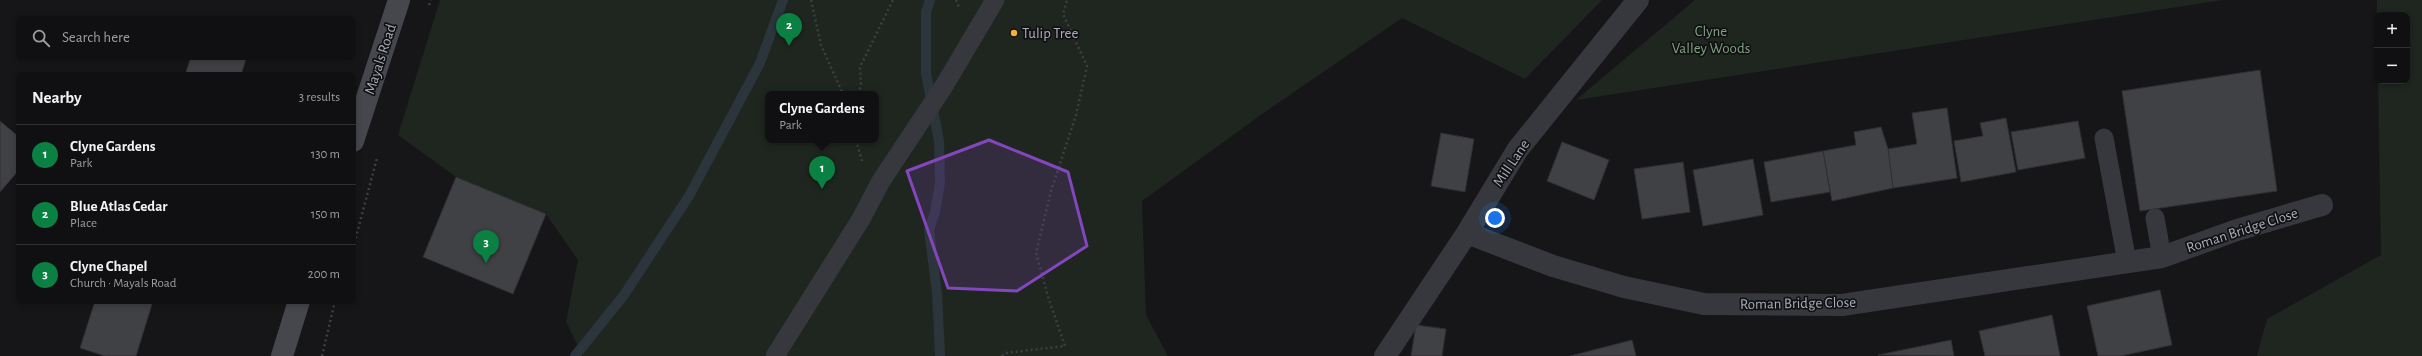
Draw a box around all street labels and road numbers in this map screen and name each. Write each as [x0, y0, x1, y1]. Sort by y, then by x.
street label: Mayals Road [362, 22, 399, 96]
street label: Mill Lane [1490, 137, 1533, 189]
street label: Roman Bridge Close [2185, 205, 2300, 256]
street label: Roman Bridge Close [1740, 295, 1856, 312]

